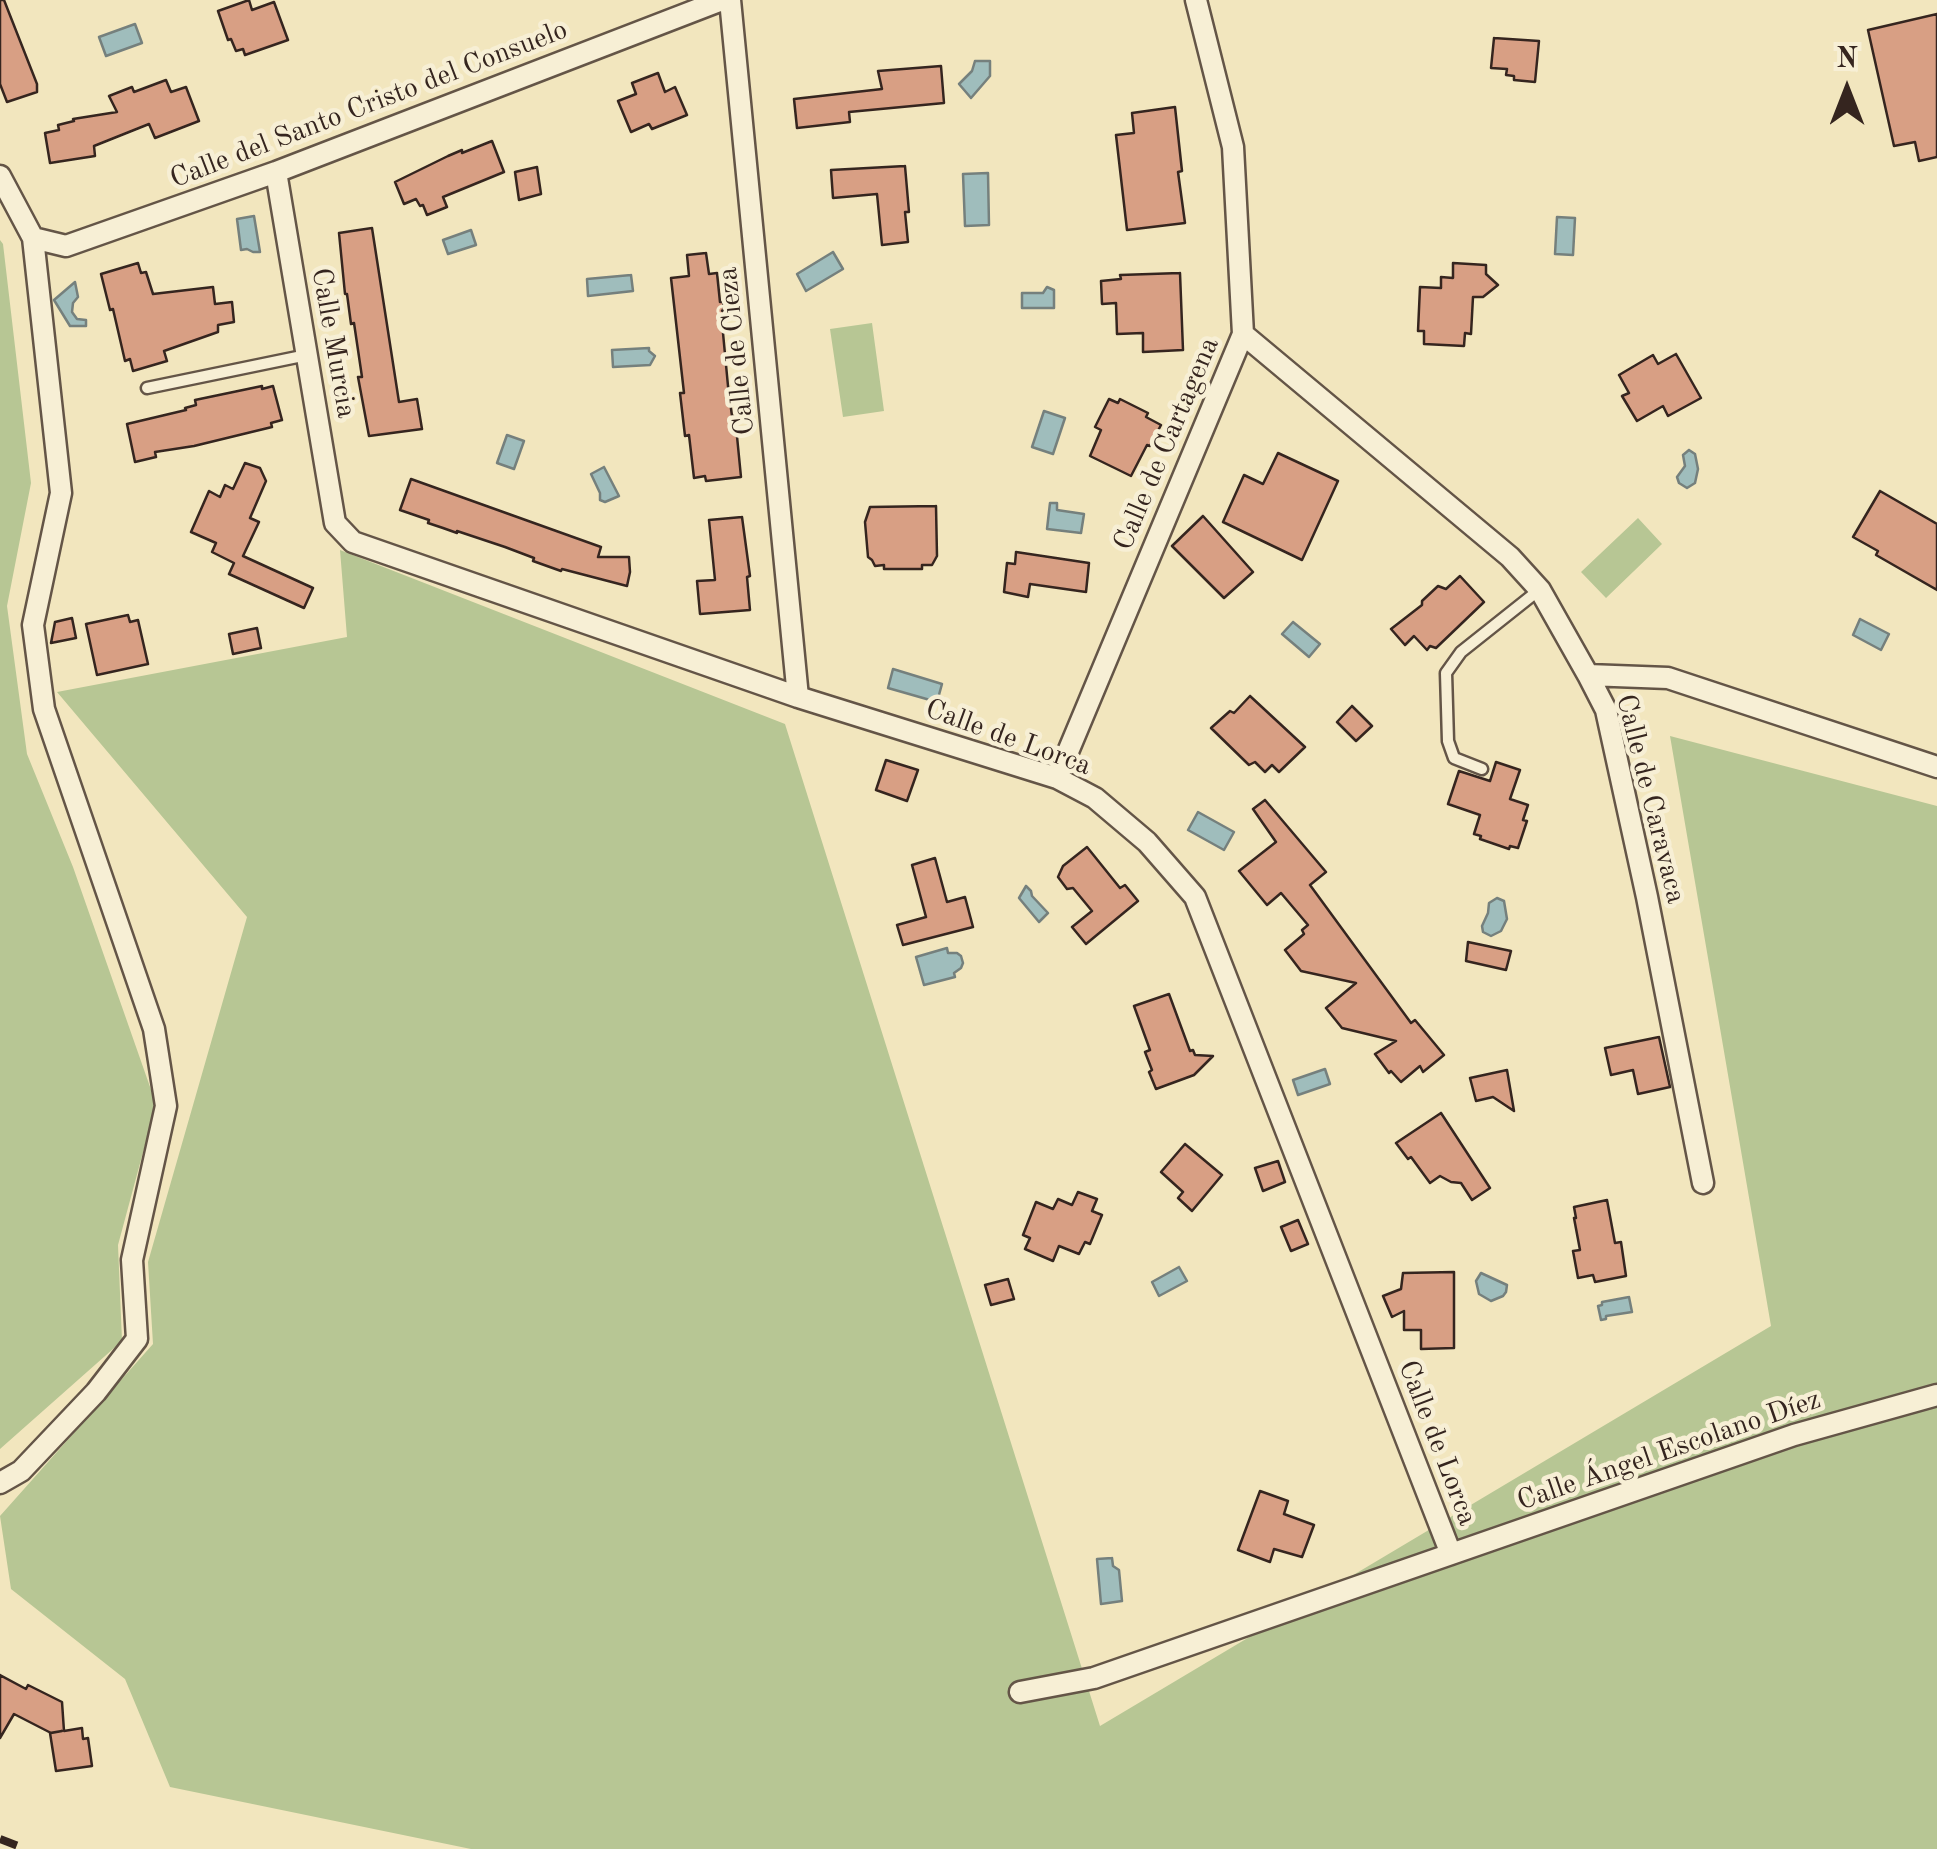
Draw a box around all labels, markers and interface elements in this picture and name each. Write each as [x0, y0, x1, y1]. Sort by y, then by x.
street label: Calle del Santo Cristo del Consuelo [166, 14, 572, 196]
north arrow [1797, 40, 1897, 140]
text: N [1836, 46, 1858, 74]
street label: Calle Murcia [303, 265, 363, 421]
street label: Calle de Cieza [711, 265, 763, 437]
street label: Calle de Cartagena [1107, 332, 1227, 556]
street label: Calle de Caravaca [1608, 691, 1692, 907]
street label: Calle de Lorca [921, 692, 1095, 784]
street label: Calle de Lorca [1390, 1356, 1484, 1530]
street label: Calle Ángel Escolano Díez [1513, 1383, 1825, 1519]

